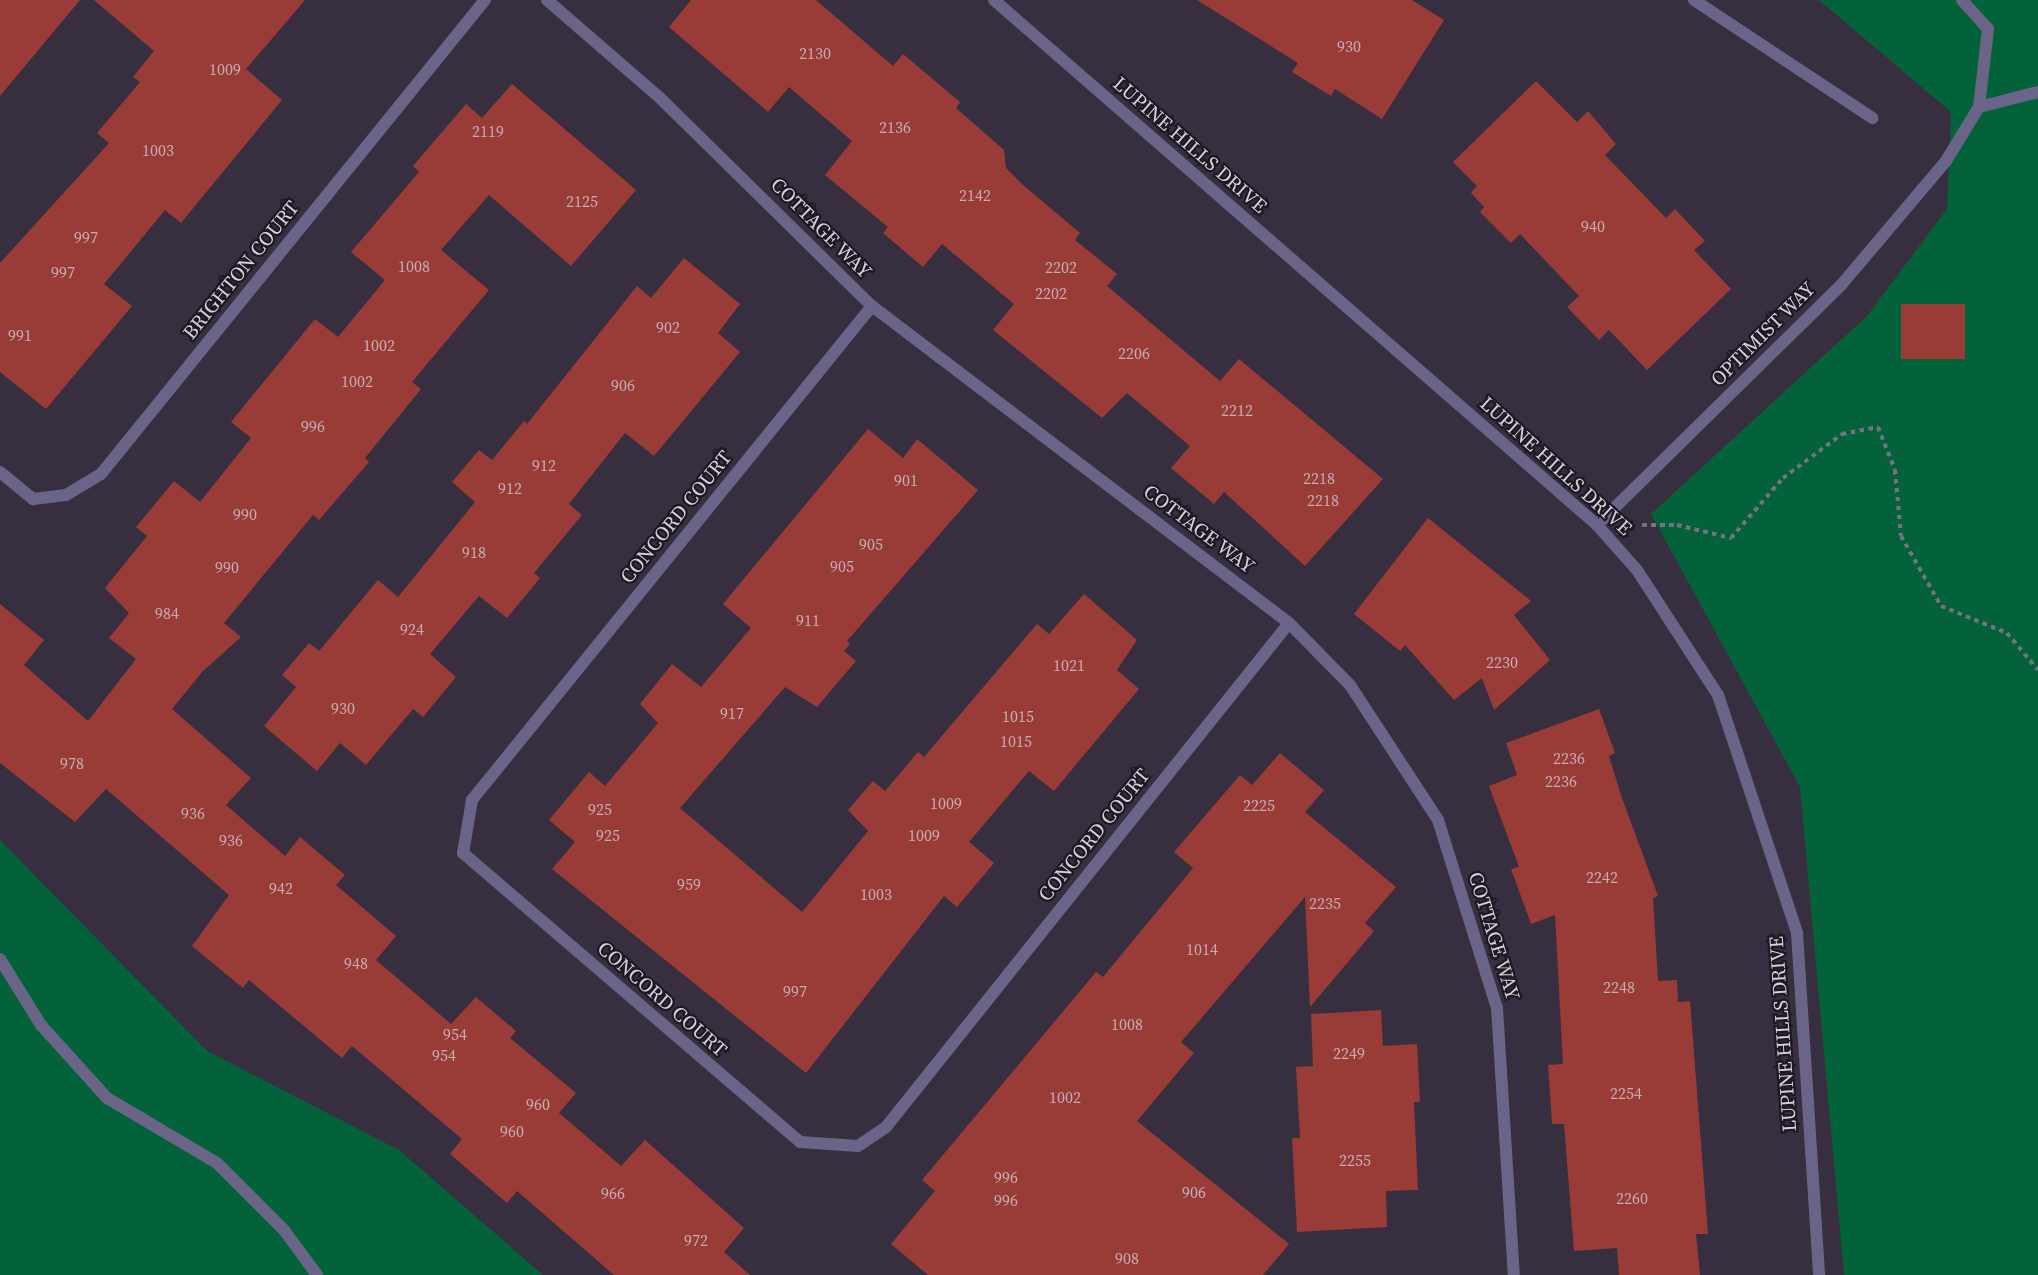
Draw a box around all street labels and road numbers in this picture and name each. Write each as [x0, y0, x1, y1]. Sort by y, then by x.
street label: LUPINE HILLS DRIVE [1108, 72, 1272, 218]
street label: COTTAGE WAY [765, 172, 877, 284]
street label: BRIGHTON COURT [178, 196, 304, 344]
street label: OPTIMIST WAY [1706, 277, 1820, 391]
street label: LUPINE HILLS DRIVE [1475, 392, 1637, 540]
street label: CONCORD COURT [615, 446, 737, 588]
street label: COTTAGE WAY [1139, 479, 1259, 579]
street label: CONCORD COURT [1033, 764, 1155, 906]
street label: COTTAGE WAY [1463, 869, 1525, 1003]
street label: LUPINE HILLS DRIVE [1764, 935, 1802, 1133]
street label: CONCORD COURT [592, 936, 732, 1062]

